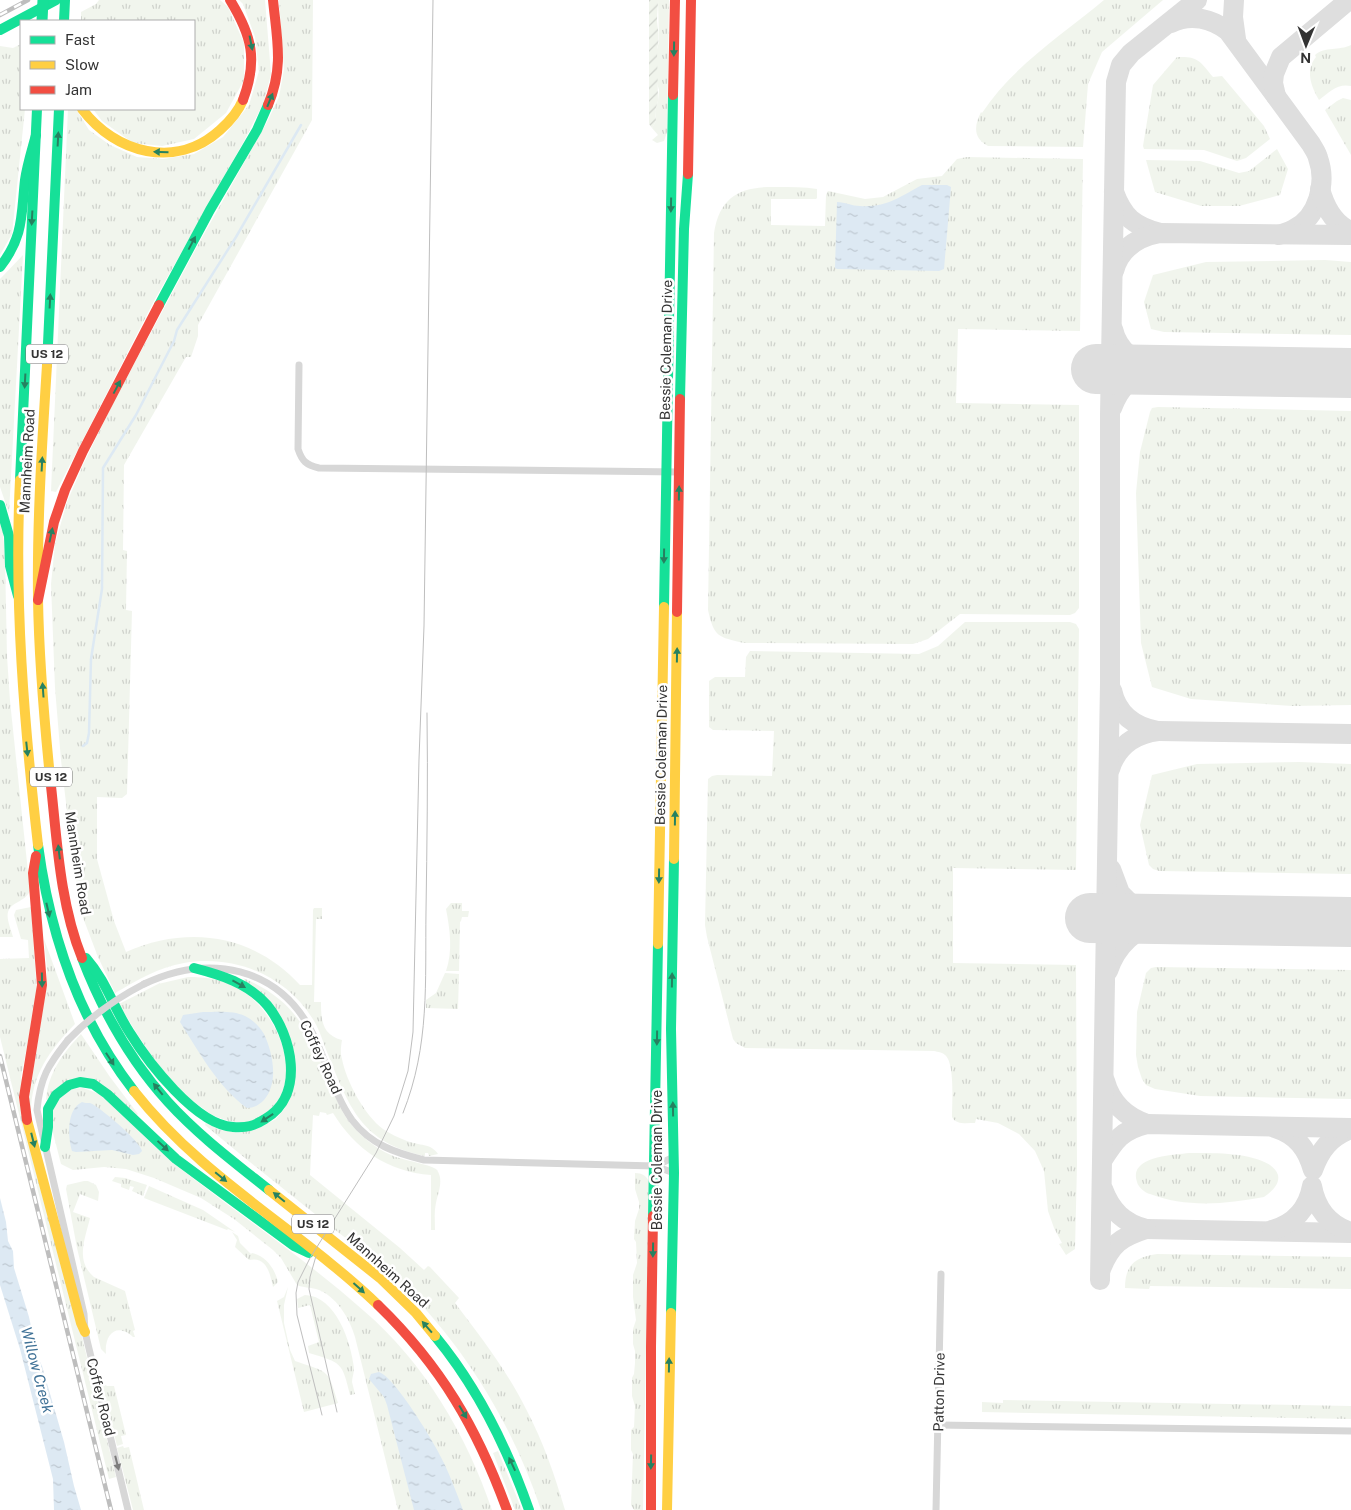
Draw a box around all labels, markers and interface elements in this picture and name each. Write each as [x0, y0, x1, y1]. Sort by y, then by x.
legend [20, 20, 195, 110]
north arrow [1281, 20, 1331, 70]
text: Fast [65, 31, 95, 48]
one-way arrow [247, 35, 255, 51]
one-way arrow [670, 41, 678, 57]
text: N [1300, 50, 1311, 66]
text: Slow [65, 56, 100, 73]
text: Jam [65, 81, 92, 98]
one-way arrow [266, 93, 274, 107]
one-way arrow [55, 131, 63, 147]
one-way arrow [153, 148, 169, 156]
one-way arrow [667, 197, 675, 213]
one-way arrow [28, 211, 36, 227]
one-way arrow [188, 236, 197, 250]
street label: Bessie Coleman Drive [657, 280, 675, 420]
one-way arrow [46, 293, 54, 309]
road number: US 12 [26, 344, 68, 364]
one-way arrow [21, 373, 29, 389]
one-way arrow [112, 380, 121, 394]
street label: Mannheim Road [16, 408, 38, 514]
one-way arrow [38, 455, 46, 471]
one-way arrow [676, 485, 684, 501]
one-way arrow [47, 527, 55, 542]
one-way arrow [660, 548, 668, 564]
one-way arrow [673, 647, 681, 663]
one-way arrow [38, 682, 46, 698]
street label: Bessie Coleman Drive [652, 685, 670, 825]
one-way arrow [23, 742, 31, 758]
road number: US 12 [30, 768, 72, 786]
street label: Mannheim Road [62, 810, 94, 916]
one-way arrow [671, 810, 679, 826]
one-way arrow [55, 844, 63, 860]
one-way arrow [655, 868, 663, 884]
one-way arrow [44, 902, 52, 917]
one-way arrow [38, 972, 46, 988]
one-way arrow [668, 972, 676, 988]
one-way arrow [232, 980, 247, 988]
street label: Coffey Road [297, 1017, 345, 1097]
one-way arrow [652, 1031, 660, 1047]
one-way arrow [106, 1052, 115, 1066]
one-way arrow [152, 1083, 163, 1096]
street label: Bessie Coleman Drive [649, 1090, 665, 1230]
one-way arrow [669, 1100, 677, 1116]
one-way arrow [260, 1113, 274, 1123]
one-way arrow [29, 1132, 37, 1147]
one-way arrow [156, 1140, 168, 1152]
one-way arrow [214, 1172, 227, 1183]
one-way arrow [272, 1192, 285, 1203]
road number: US 12 [292, 1214, 334, 1234]
street label: Mannheim Road [344, 1229, 432, 1311]
one-way arrow [649, 1242, 657, 1258]
one-way arrow [353, 1283, 366, 1294]
one-way arrow [421, 1321, 433, 1333]
water label: Willow Creek [18, 1325, 57, 1416]
street label: Patton Drive [930, 1352, 948, 1432]
street label: Coffey Road [84, 1356, 118, 1438]
one-way arrow [665, 1356, 673, 1372]
one-way arrow [459, 1406, 468, 1419]
one-way arrow [647, 1454, 655, 1470]
one-way arrow [113, 1456, 121, 1471]
one-way arrow [508, 1457, 516, 1472]

